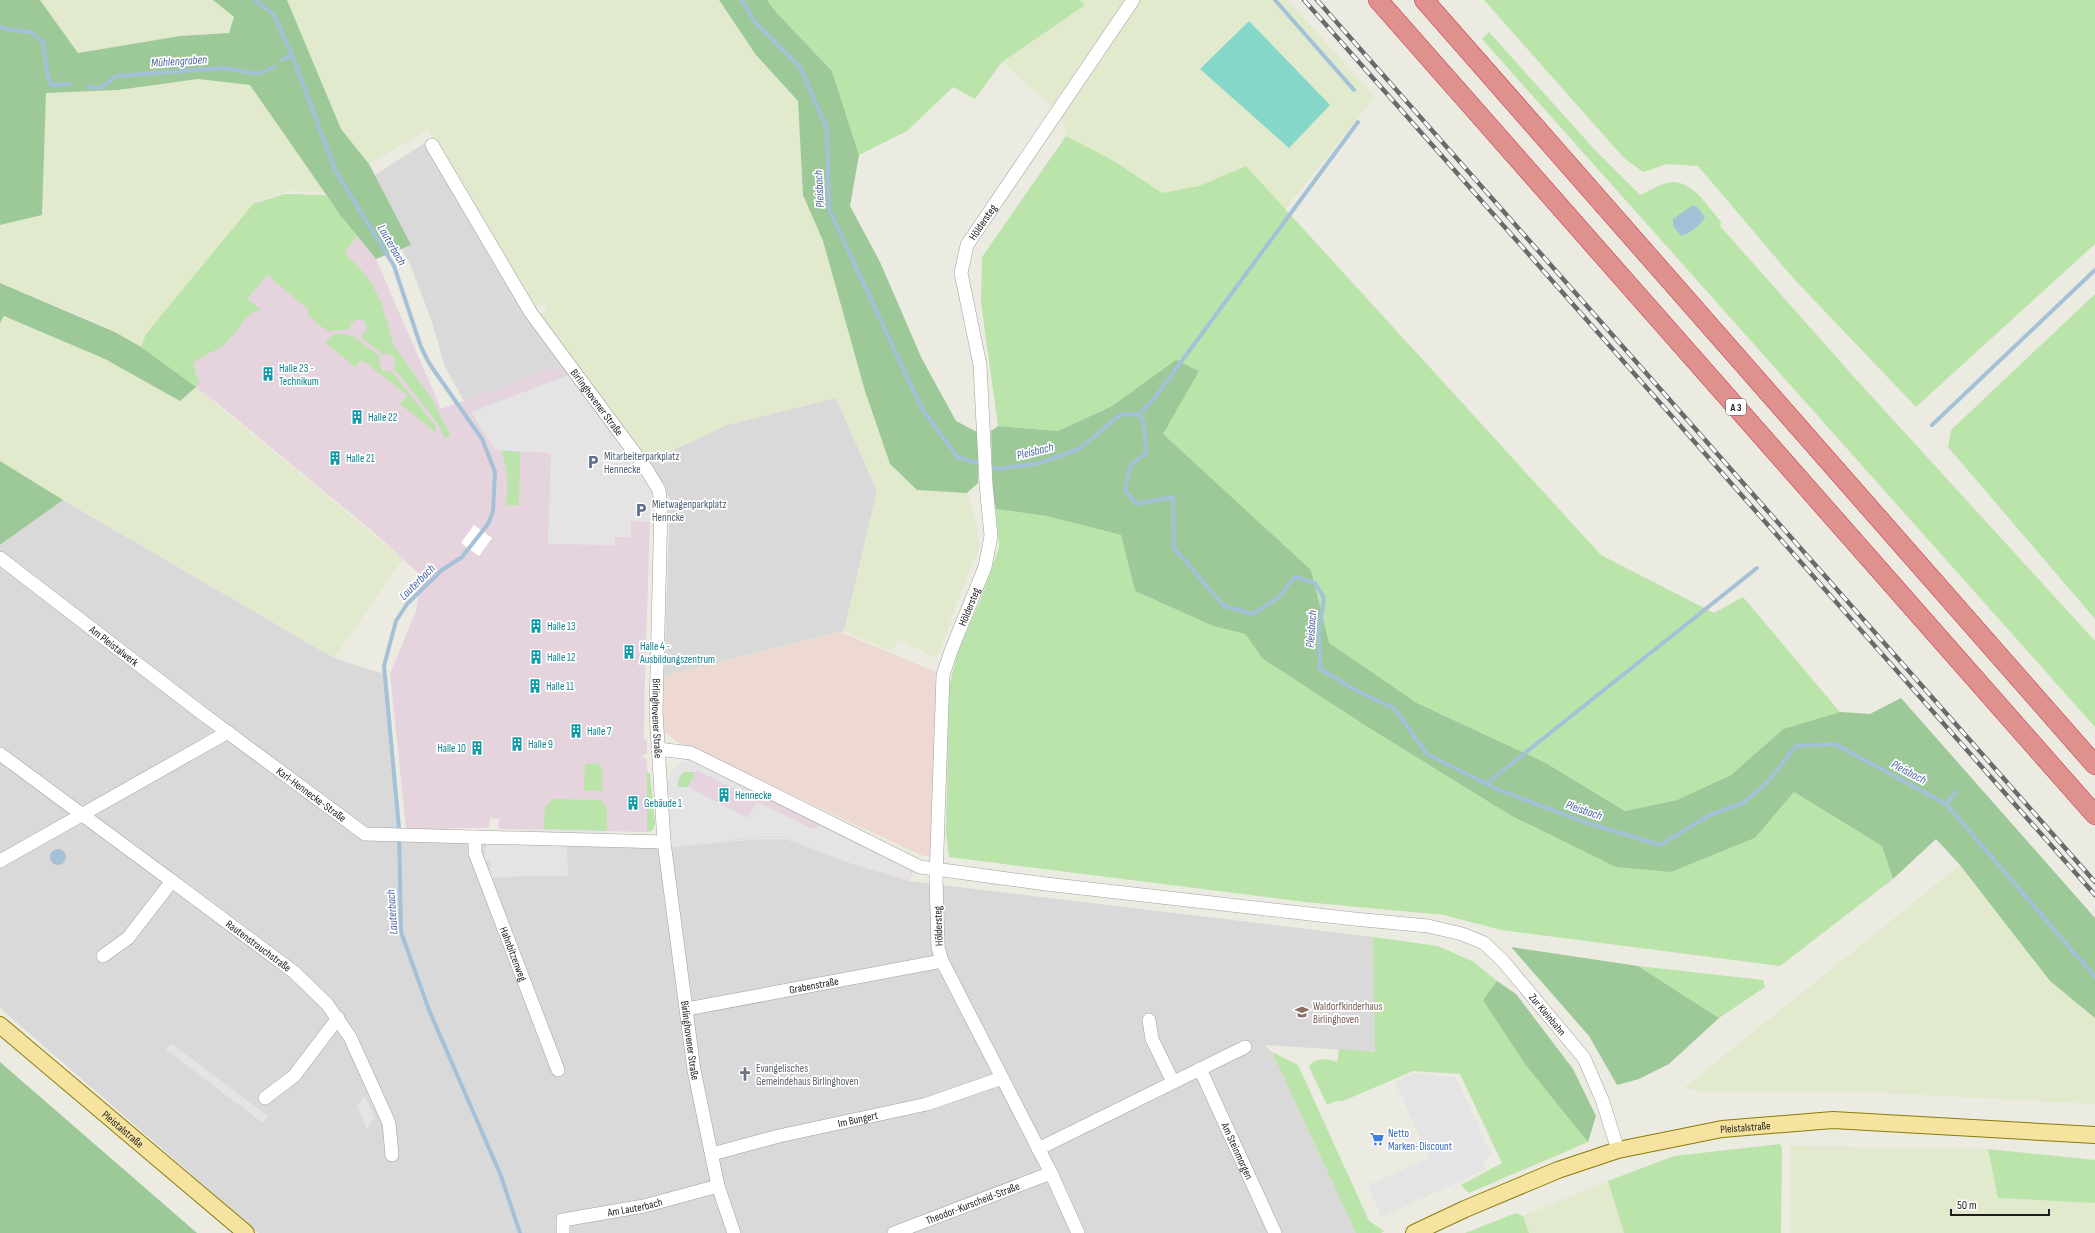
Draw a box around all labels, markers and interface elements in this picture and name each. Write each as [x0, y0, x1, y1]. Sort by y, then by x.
water label: Mühlengraben [150, 52, 208, 71]
water label: Pleisbach [811, 170, 828, 208]
street label: Höldersteg [966, 202, 1000, 243]
water label: Lauterbach [374, 222, 409, 268]
place label: Halle 23 - Technikum [279, 362, 319, 388]
building icon: Halle 23 - Technikum [260, 366, 276, 382]
street label: Birlinghovener Straße [568, 367, 626, 438]
road number: A 3 [1726, 399, 1746, 415]
building icon: Halle 22 [349, 409, 365, 425]
place label: Halle 22 [368, 411, 398, 424]
water label: Pleisbach [1015, 440, 1055, 463]
building icon: Halle 21 [327, 450, 343, 466]
place label: Mitarbeiterparkplatz Hennecke [604, 450, 680, 476]
place label: Halle 21 [346, 452, 375, 465]
parking icon: Mitarbeiterparkplatz Hennecke [585, 454, 601, 470]
place label: Mietwagenparkplatz Henncke [652, 498, 726, 524]
parking icon: Mietwagenparkplatz Henncke [633, 502, 649, 518]
water label: Lauterbach [396, 561, 439, 604]
street label: Höldersteg [956, 585, 983, 628]
water label: Pleisbach [1303, 610, 1320, 648]
building icon: Halle 13 [528, 618, 544, 634]
place label: Halle 13 [547, 620, 576, 633]
street label: Am Pleistalwerk [86, 623, 142, 670]
place label: Halle 4 - Ausbildungszentrum [639, 640, 715, 666]
building icon: Halle 4 - Ausbildungszentrum [621, 644, 637, 660]
building icon: Halle 12 [528, 649, 544, 665]
place label: Halle 12 [547, 651, 576, 664]
building icon: Halle 11 [527, 678, 543, 694]
street label: Birlinghovener Straße [649, 678, 665, 759]
place label: Halle 11 [546, 680, 574, 693]
building icon: Halle 7 [568, 723, 584, 739]
place label: Halle 7 [587, 725, 612, 738]
building icon: Halle 9 [509, 736, 525, 752]
place label: Halle 9 [528, 738, 553, 751]
building icon: Halle 10 [469, 740, 485, 756]
place label: Halle 10 [437, 742, 466, 755]
water label: Pleisbach [1889, 757, 1929, 788]
street label: Karl-Hennecke-Straße [274, 765, 349, 825]
building icon: Hennecke [716, 787, 732, 803]
place label: Hennecke [735, 789, 772, 802]
building icon: Gebäude 1 [625, 795, 641, 811]
place label: Gebäude 1 [644, 797, 682, 810]
water label: Pleisbach [1564, 797, 1604, 824]
water label: Lauterbach [383, 889, 402, 935]
street label: Höldersteg [931, 905, 946, 946]
street label: Rautenstrauchstraße [223, 918, 294, 975]
street label: Hahnbitzenweg [497, 925, 530, 984]
street label: Grabenstraße [788, 975, 840, 997]
street label: Zur Kleinbahn [1526, 991, 1569, 1039]
street label: Birlinghovener Straße [678, 1000, 702, 1081]
place label: Waldorfkinderhaus Birlinghoven [1313, 1000, 1382, 1026]
school or university icon: Waldorfkinderhaus Birlinghoven [1294, 1004, 1310, 1020]
place label: Evangelisches Gemeindehaus Birlinghoven [756, 1062, 859, 1088]
church icon: Evangelisches Gemeindehaus Birlinghoven [737, 1066, 753, 1082]
street label: Pleistalstraße [99, 1108, 146, 1151]
street label: Im Bungert [837, 1109, 880, 1130]
street label: Pleistalstraße [1720, 1119, 1771, 1136]
street label: Am Steinmorgen [1218, 1120, 1256, 1182]
place label: Netto Marken-Discount [1388, 1127, 1453, 1153]
supermarket icon: Netto Marken-Discount [1369, 1131, 1385, 1147]
street label: Theodor-Kurscheid-Straße [924, 1180, 1021, 1227]
scale bar [1951, 1191, 2049, 1217]
street label: Am Lauterbach [606, 1195, 664, 1219]
text: 50 m [1957, 1198, 1977, 1213]

